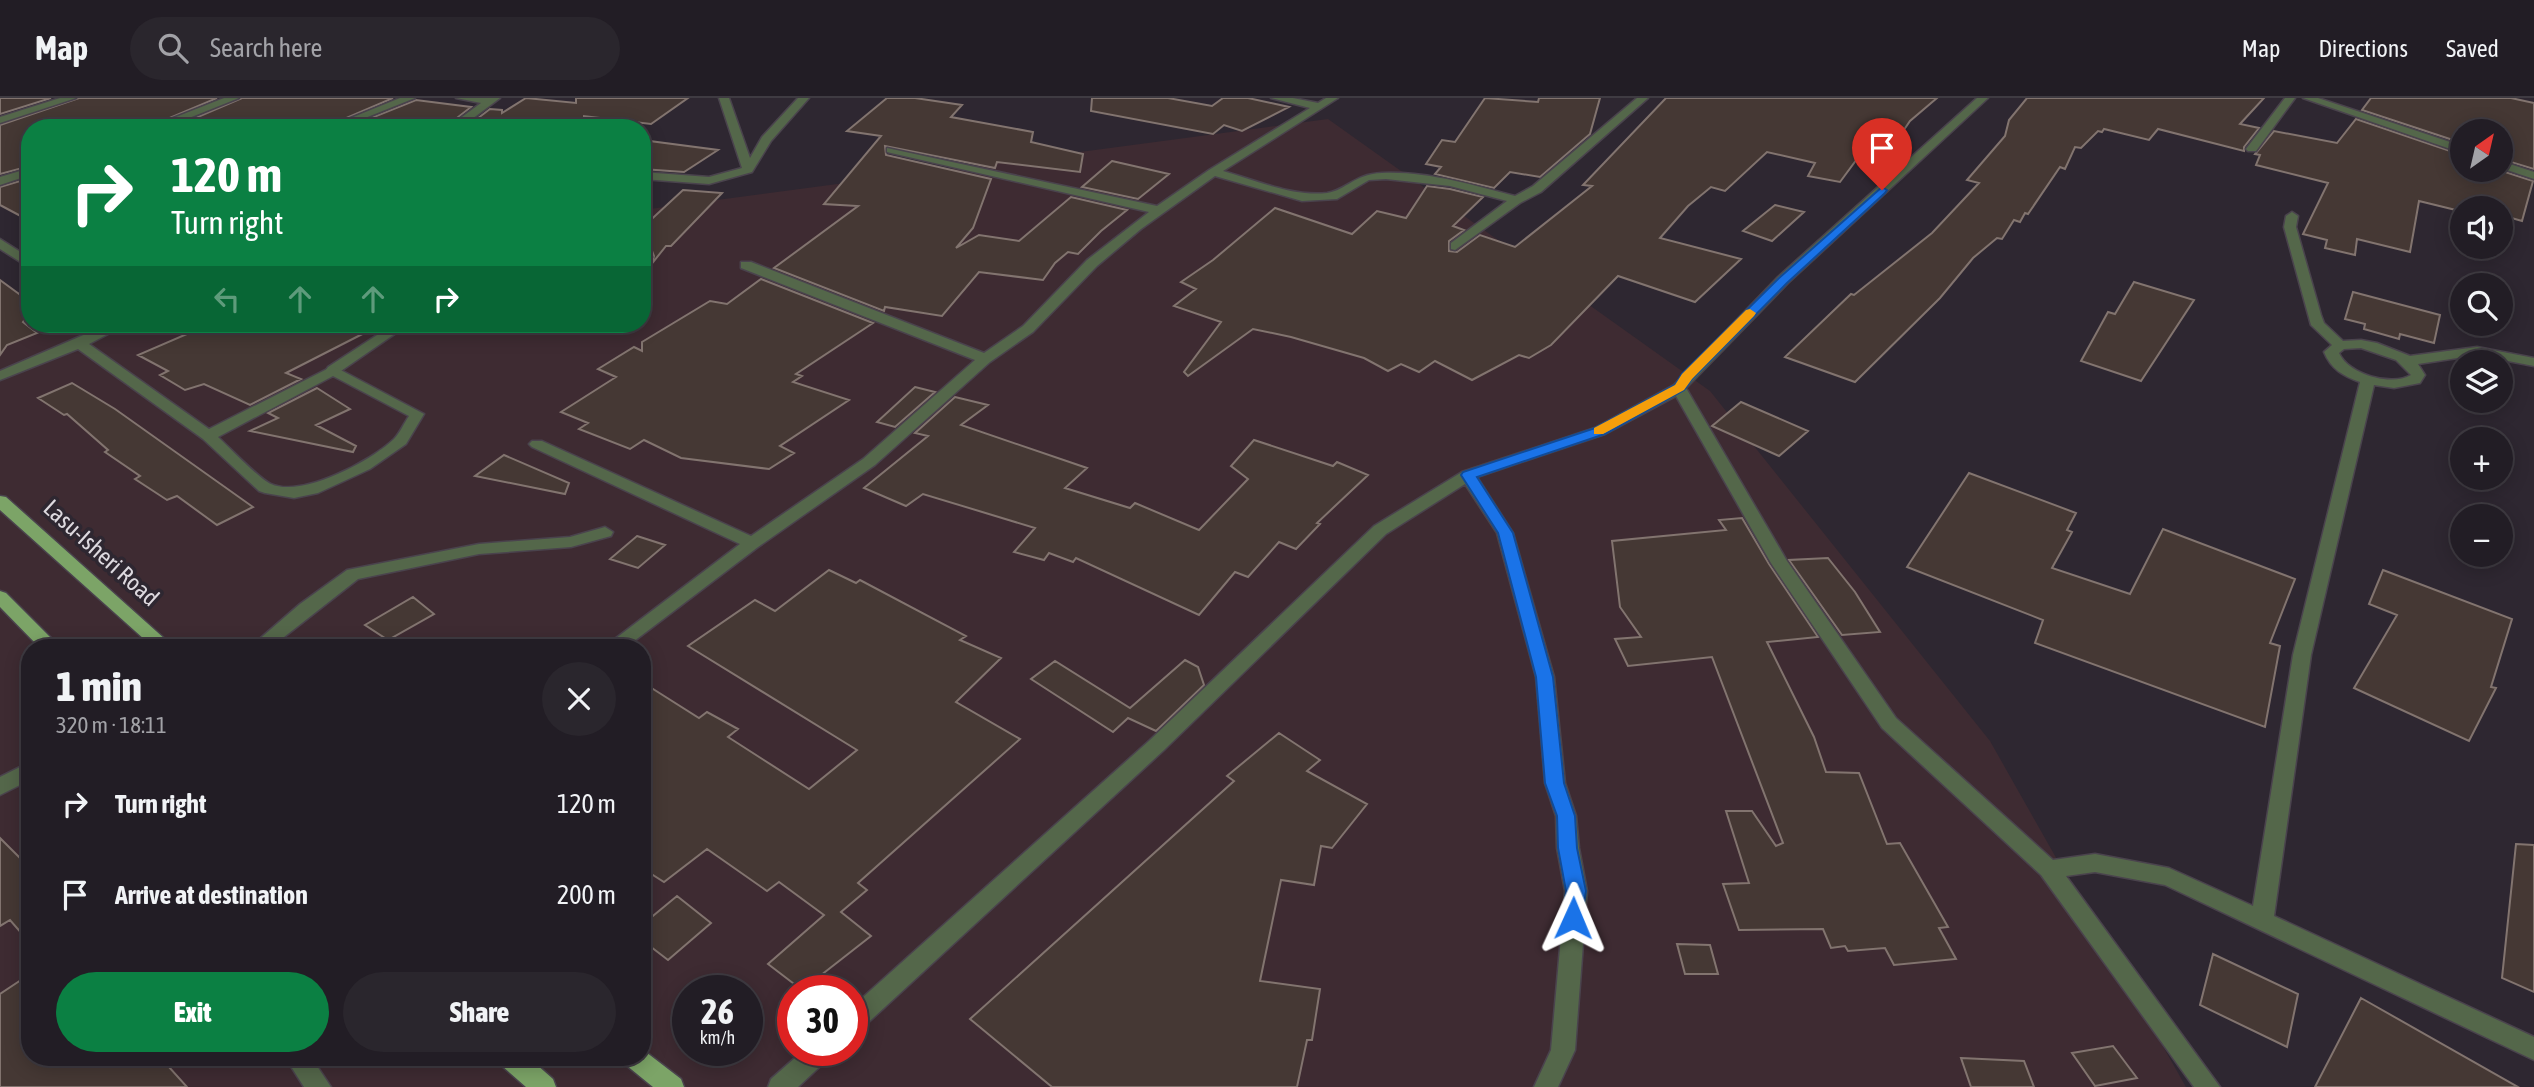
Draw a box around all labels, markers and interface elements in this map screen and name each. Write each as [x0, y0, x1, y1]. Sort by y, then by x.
search box [130, 17, 620, 80]
text: Map [35, 29, 88, 67]
icon: search [154, 29, 192, 67]
text: Search here [210, 33, 322, 63]
text: Map [2242, 35, 2280, 62]
text: Directions [2318, 35, 2408, 62]
text: Saved [2446, 35, 2499, 62]
pin [1852, 118, 1912, 190]
north arrow [2450, 119, 2513, 182]
map controls [2450, 119, 2513, 567]
icon: arrive [1863, 129, 1901, 167]
text: 120 m [171, 146, 282, 202]
icon: right [56, 147, 147, 238]
button: sound [2450, 196, 2513, 259]
text: Turn right [171, 204, 284, 241]
button: search [2450, 273, 2513, 336]
icon: left [208, 280, 246, 318]
icon: ahead [281, 280, 319, 318]
icon: ahead [354, 280, 392, 318]
icon: right [427, 280, 465, 318]
button: layers [2450, 350, 2513, 413]
button: + [2450, 427, 2513, 490]
street label: Lasu-Isheri Road [38, 494, 164, 611]
button: − [2450, 504, 2513, 567]
text: 1 min [56, 662, 142, 710]
button: close [542, 662, 616, 736]
text: 320 m · 18:11 [56, 712, 167, 738]
icon: right [56, 785, 94, 823]
text: Turn right [115, 789, 206, 819]
text: 120 m [557, 789, 616, 819]
icon: arrive [56, 876, 94, 914]
text: Arrive at destination [115, 880, 308, 910]
text: 200 m [557, 880, 616, 910]
position arrow [1536, 881, 1610, 955]
button: Exit [56, 972, 329, 1052]
button: Share [343, 972, 616, 1052]
speed limit sign: 30 [777, 975, 868, 1066]
text: 26 [701, 991, 734, 1031]
text: km/h [700, 1027, 735, 1048]

